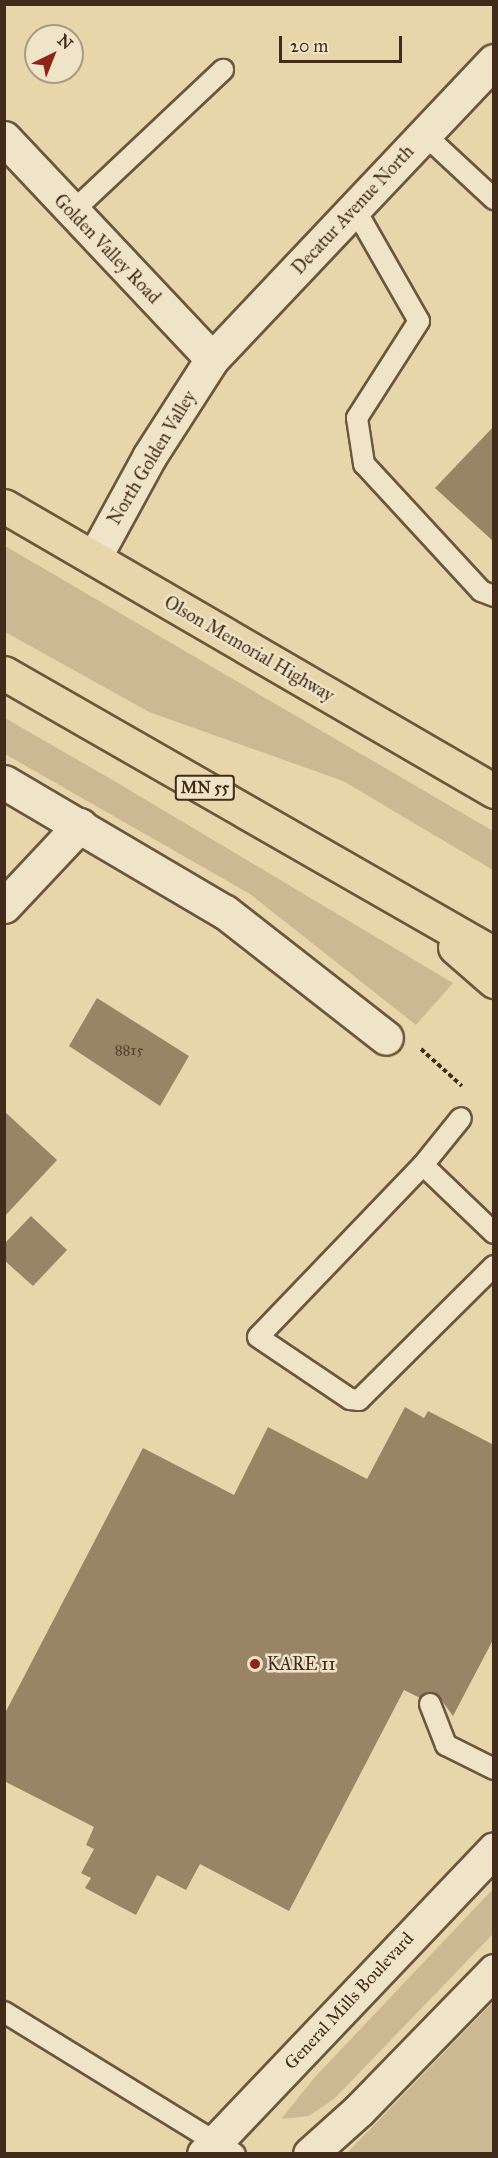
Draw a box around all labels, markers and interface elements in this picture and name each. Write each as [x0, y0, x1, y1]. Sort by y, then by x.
north arrow [24, 24, 84, 84]
scale bar [282, 24, 405, 62]
text: N [54, 30, 77, 54]
text: 20 m [290, 35, 328, 57]
street label: Decatur Avenue North [288, 141, 418, 279]
street label: Golden Valley Road [49, 190, 165, 308]
street label: North Golden Valley [103, 387, 201, 529]
street label: Olson Memorial Highway [160, 592, 338, 706]
road number: MN 55 [174, 775, 236, 801]
house number: 8815 [115, 1042, 143, 1060]
place label: KARE 11 [267, 1653, 336, 1675]
marker: KARE 11 [248, 1657, 262, 1671]
street label: General Mills Boulevard [280, 1928, 418, 2074]

